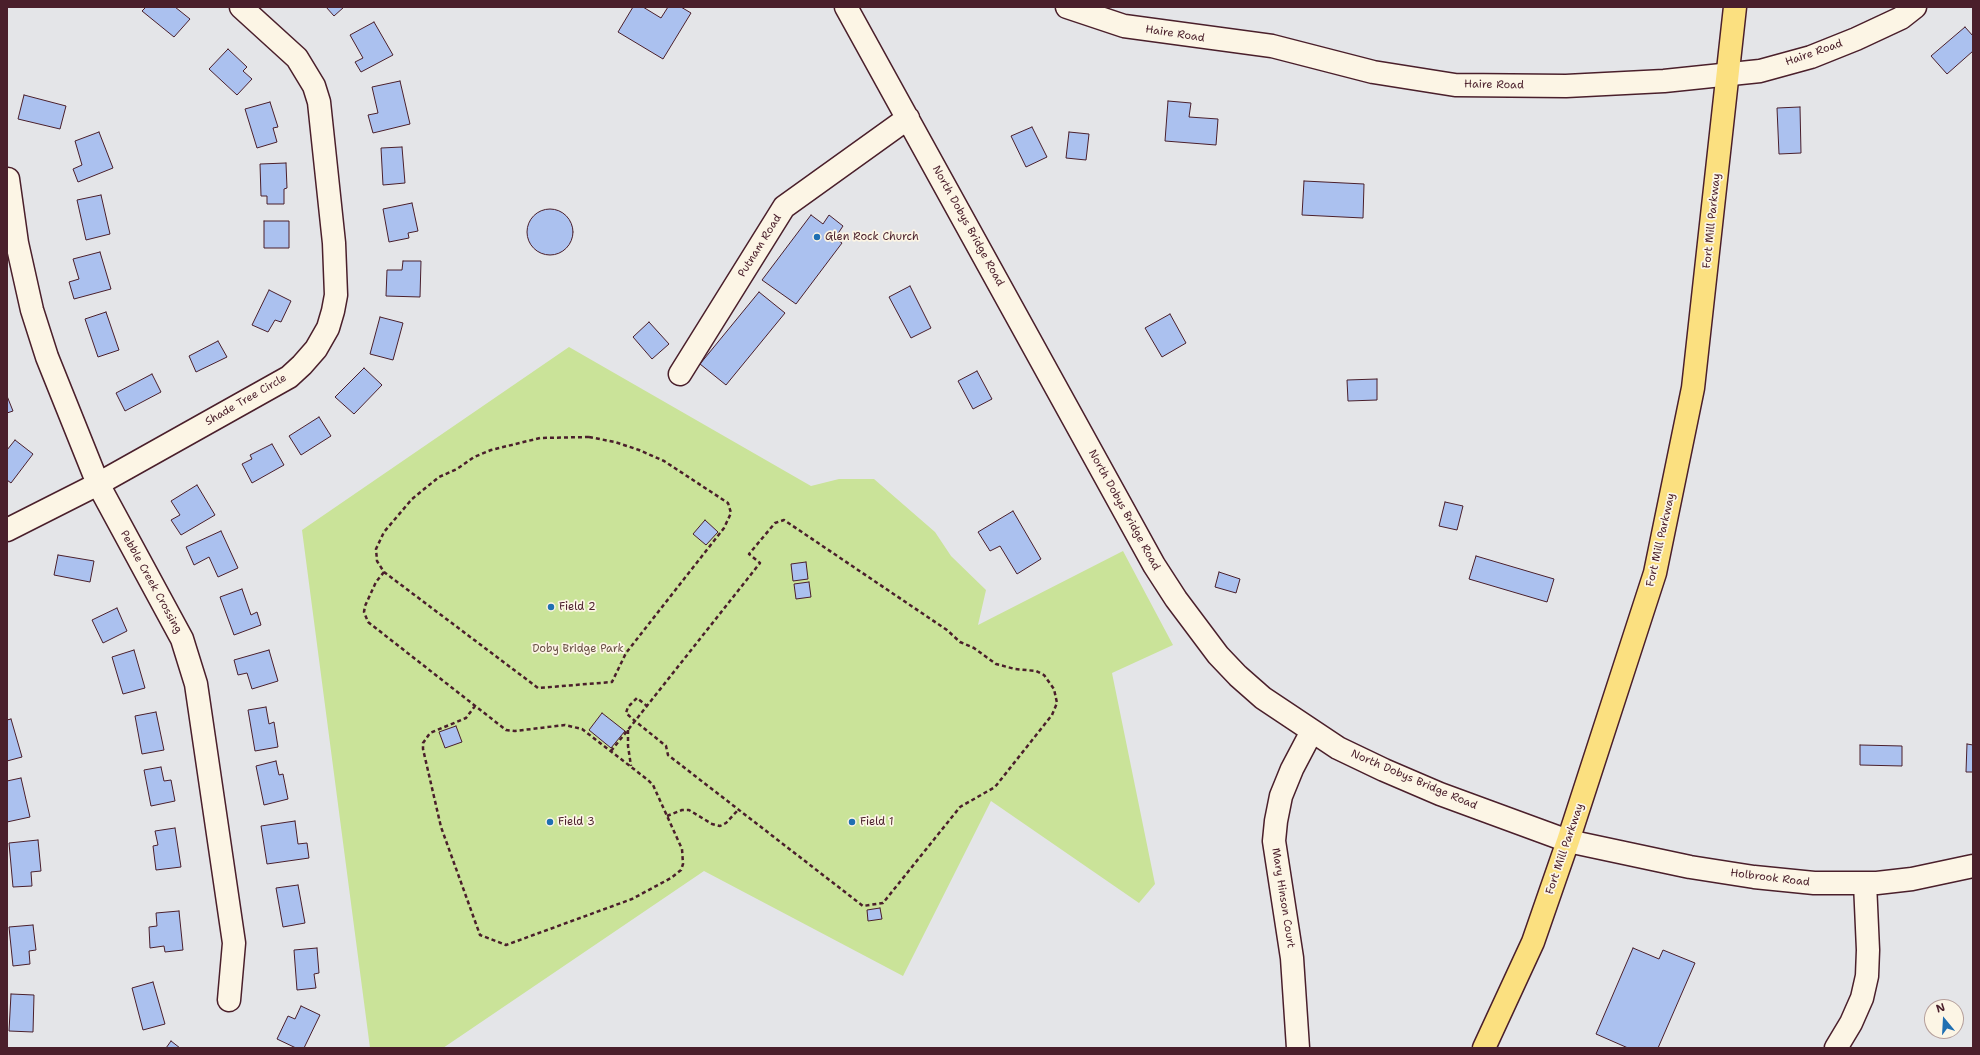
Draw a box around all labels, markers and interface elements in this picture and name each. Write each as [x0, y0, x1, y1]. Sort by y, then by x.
street label: Haire Road [1144, 23, 1206, 45]
street label: Haire Road [1784, 37, 1844, 69]
street label: Haire Road [1464, 78, 1524, 92]
street label: North Dobys Bridge Road [929, 163, 1007, 289]
street label: Fort Mill Parkway [1700, 173, 1724, 269]
street label: Putnam Road [735, 212, 785, 280]
place label: Glen Rock Church [825, 230, 919, 244]
marker: Glen Rock Church [812, 232, 822, 242]
street label: Shade Tree Circle [203, 371, 289, 429]
street label: North Dobys Bridge Road [1085, 447, 1163, 573]
street label: Fort Mill Parkway [1644, 492, 1678, 588]
street label: Pebble Creek Crossing [117, 528, 185, 636]
place label: Field 2 [559, 600, 596, 614]
marker: Field 2 [546, 602, 556, 612]
park label: Doby Bridge Park [532, 642, 624, 656]
street label: North Dobys Bridge Road [1349, 747, 1479, 813]
street label: Fort Mill Parkway [1543, 802, 1587, 896]
place label: Field 3 [558, 815, 595, 829]
place label: Field 1 [860, 815, 894, 829]
marker: Field 3 [545, 817, 555, 827]
marker: Field 1 [847, 817, 857, 827]
street label: Mary Hinson Court [1269, 847, 1297, 949]
street label: Holbrook Road [1730, 867, 1810, 889]
north arrow [1924, 999, 1964, 1039]
text: N [1934, 1000, 1947, 1017]

